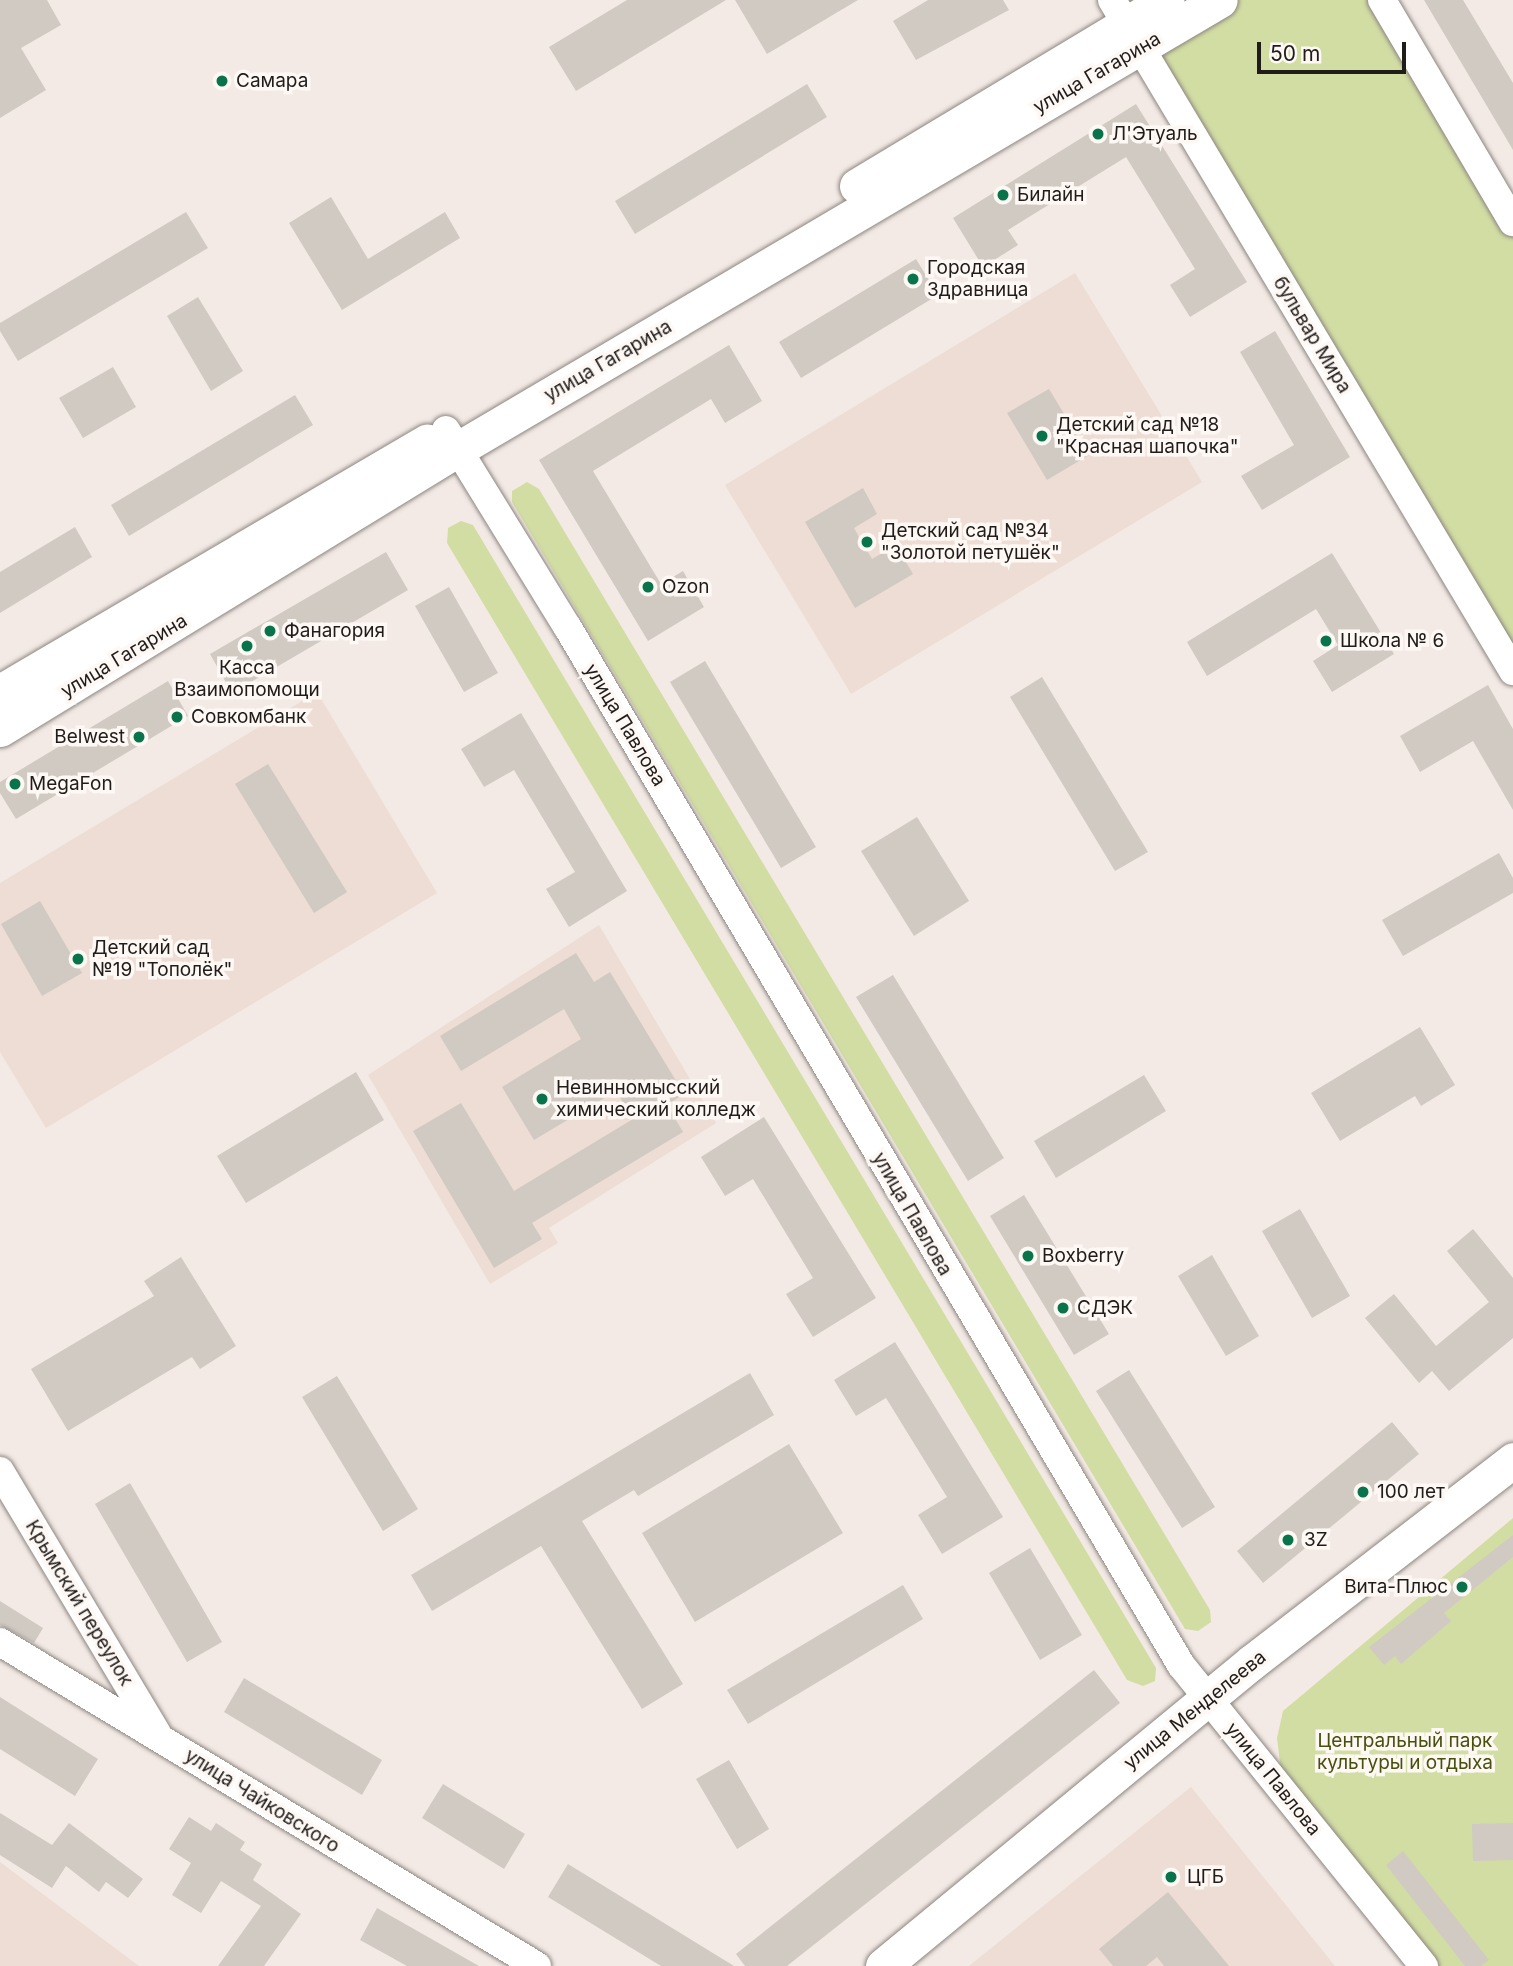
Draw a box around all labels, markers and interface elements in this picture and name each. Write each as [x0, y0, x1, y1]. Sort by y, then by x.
street label: улица Гагарина [1029, 27, 1165, 119]
scale bar [1261, 28, 1410, 72]
text: 50 m [1270, 41, 1320, 66]
place label: Самара [236, 70, 308, 92]
marker: Самара [214, 73, 230, 89]
place label: Л'Этуаль [1112, 123, 1198, 145]
marker: Л'Этуаль [1090, 126, 1106, 142]
place label: Билайн [1017, 184, 1085, 206]
marker: Билайн [995, 187, 1011, 203]
place label: Городская Здравница [927, 257, 1028, 301]
marker: Городская Здравница [905, 271, 921, 287]
street label: бульвар Мира [1268, 273, 1356, 397]
street label: улица Гагарина [540, 315, 676, 407]
place label: Детский сад №18 "Красная шапочка" [1056, 414, 1239, 458]
marker: Детский сад №18 "Красная шапочка" [1034, 428, 1050, 444]
place label: Детский сад №34 "Золотой петушёк" [881, 520, 1060, 564]
marker: Детский сад №34 "Золотой петушёк" [859, 534, 875, 550]
place label: Ozon [662, 576, 709, 598]
marker: Ozon [640, 579, 656, 595]
street label: улица Гагарина [57, 609, 191, 703]
place label: Фанагория [284, 620, 385, 642]
marker: Фанагория [262, 623, 278, 639]
place label: Школа № 6 [1340, 630, 1444, 652]
marker: Школа № 6 [1318, 633, 1334, 649]
marker: Касса Взаимопомощи [239, 638, 255, 654]
place label: Касса Взаимопомощи [174, 657, 320, 701]
street label: улица Павлова [580, 660, 670, 790]
place label: Совкомбанк [191, 706, 306, 728]
marker: Совкомбанк [169, 709, 185, 725]
place label: Belwest [54, 726, 125, 748]
marker: Belwest [131, 729, 147, 745]
place label: MegaFon [29, 773, 113, 795]
marker: MegaFon [7, 776, 23, 792]
place label: Детский сад №19 "Тополёк" [92, 937, 232, 981]
marker: Детский сад №19 "Тополёк" [70, 951, 86, 967]
place label: Невинномысский химический колледж [556, 1077, 756, 1121]
marker: Невинномысский химический колледж [534, 1091, 550, 1107]
street label: улица Павлова [867, 1148, 957, 1280]
place label: Boxberry [1042, 1245, 1124, 1267]
marker: Boxberry [1020, 1248, 1036, 1264]
place label: СДЭК [1077, 1297, 1133, 1319]
marker: СДЭК [1055, 1300, 1071, 1316]
place label: 100 лет [1377, 1481, 1445, 1503]
marker: 100 лет [1355, 1484, 1371, 1500]
street label: Крымский переулок [21, 1516, 137, 1690]
place label: 3Z [1304, 1529, 1328, 1551]
marker: 3Z [1278, 1530, 1298, 1550]
place label: Вита-Плюс [1344, 1576, 1448, 1598]
marker: Вита-Плюс [1454, 1579, 1470, 1595]
street label: улица Менделеева [1119, 1646, 1271, 1774]
street label: улица Павлова [1221, 1718, 1325, 1840]
park label: Центральный парк культуры и отдыха [1317, 1730, 1493, 1774]
street label: улица Чайковского [180, 1744, 344, 1858]
place label: ЦГБ [1187, 1866, 1224, 1888]
marker: ЦГБ [1161, 1867, 1181, 1887]

